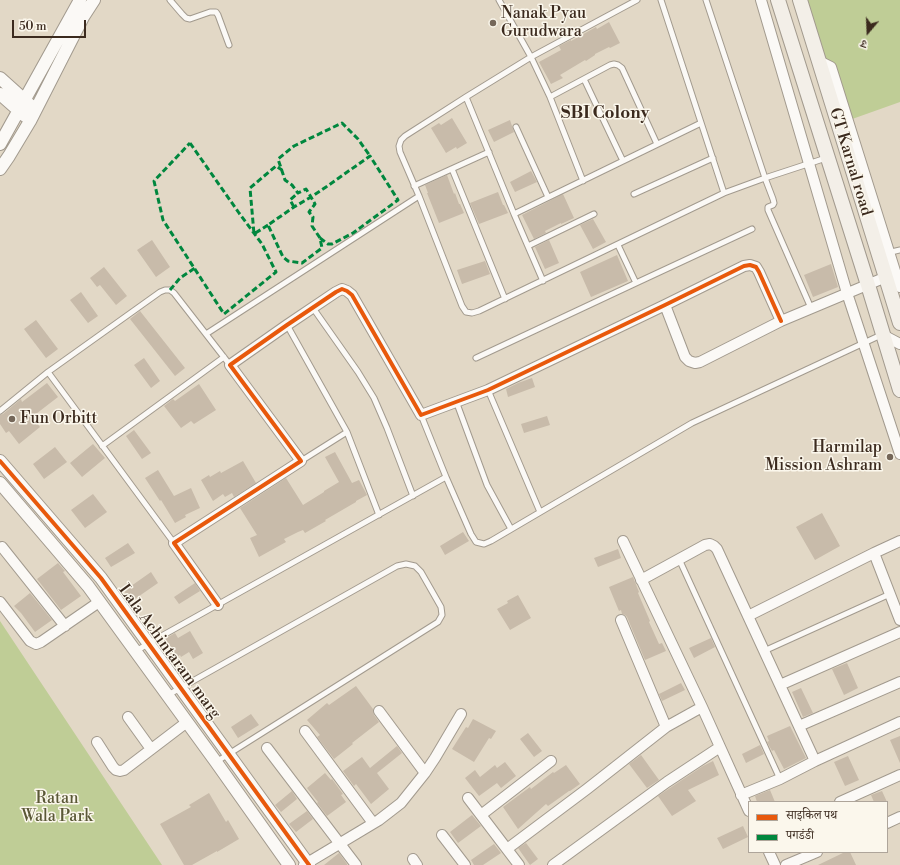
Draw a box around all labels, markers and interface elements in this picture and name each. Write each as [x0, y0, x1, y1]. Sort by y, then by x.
place label: Nanak Pyau Gurudwara [501, 4, 586, 42]
scale bar [14, 12, 88, 38]
north arrow [848, 12, 888, 52]
marker: Nanak Pyau Gurudwara [488, 18, 498, 28]
text: 50 m [19, 19, 47, 34]
text: उ [859, 36, 869, 51]
district label: SBI Colony [561, 104, 649, 124]
street label: GT Karnal road [824, 106, 876, 218]
place label: Fun Orbitt [20, 409, 97, 429]
marker: Fun Orbitt [7, 414, 17, 424]
place label: Harmilap Mission Ashram [765, 438, 882, 476]
marker: Harmilap Mission Ashram [885, 452, 895, 462]
street label: Lala Achintaram marg [114, 581, 224, 723]
park label: Ratan Wala Park [22, 789, 92, 827]
legend [748, 801, 888, 853]
text: साइकिल पथ [786, 808, 837, 823]
text: पगडंडी [786, 828, 814, 843]

